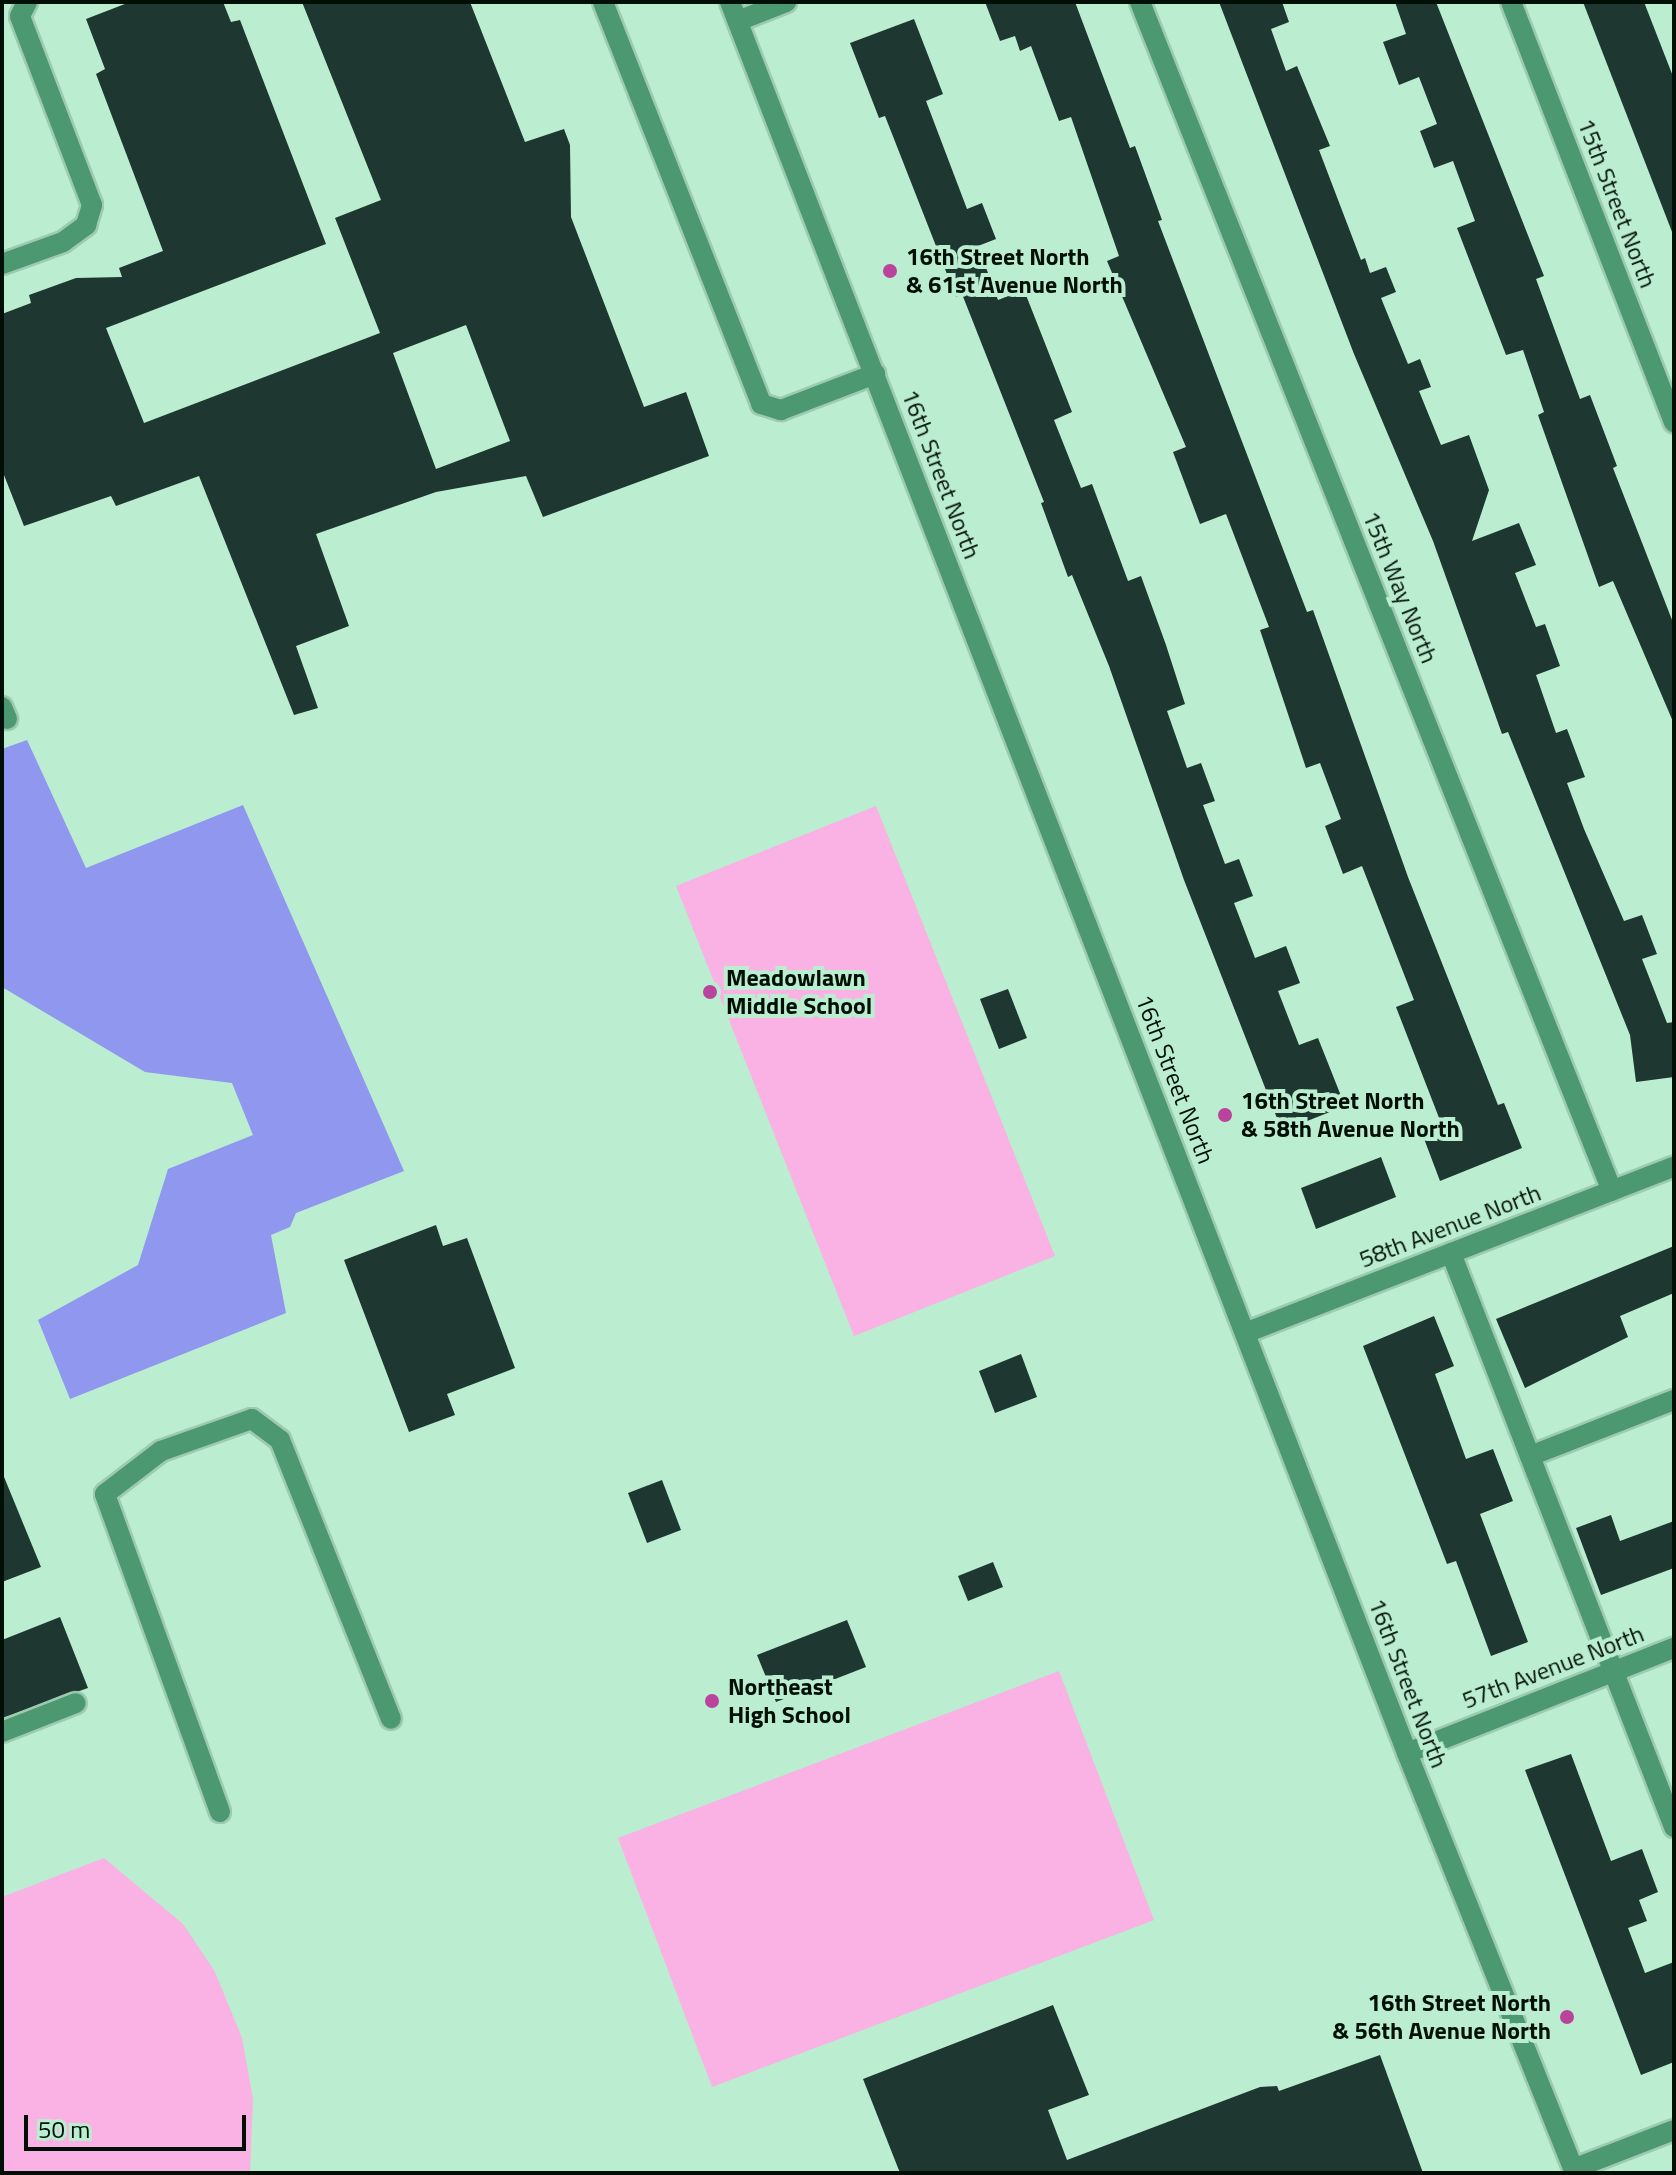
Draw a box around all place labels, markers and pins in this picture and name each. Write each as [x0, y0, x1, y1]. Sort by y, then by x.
place label: 16th Street North & 61st Avenue North [906, 243, 1123, 299]
marker: 16th Street North & 61st Avenue North [881, 262, 899, 280]
place label: Meadowlawn Middle School [726, 964, 872, 1020]
marker: Meadowlawn Middle School [701, 983, 719, 1001]
place label: 16th Street North & 58th Avenue North [1241, 1087, 1460, 1143]
marker: 16th Street North & 58th Avenue North [1216, 1106, 1234, 1124]
place label: Northeast High School [728, 1673, 851, 1729]
marker: Northeast High School [703, 1692, 721, 1710]
place label: 16th Street North & 56th Avenue North [1332, 1989, 1551, 2045]
marker: 16th Street North & 56th Avenue North [1558, 2008, 1576, 2026]

